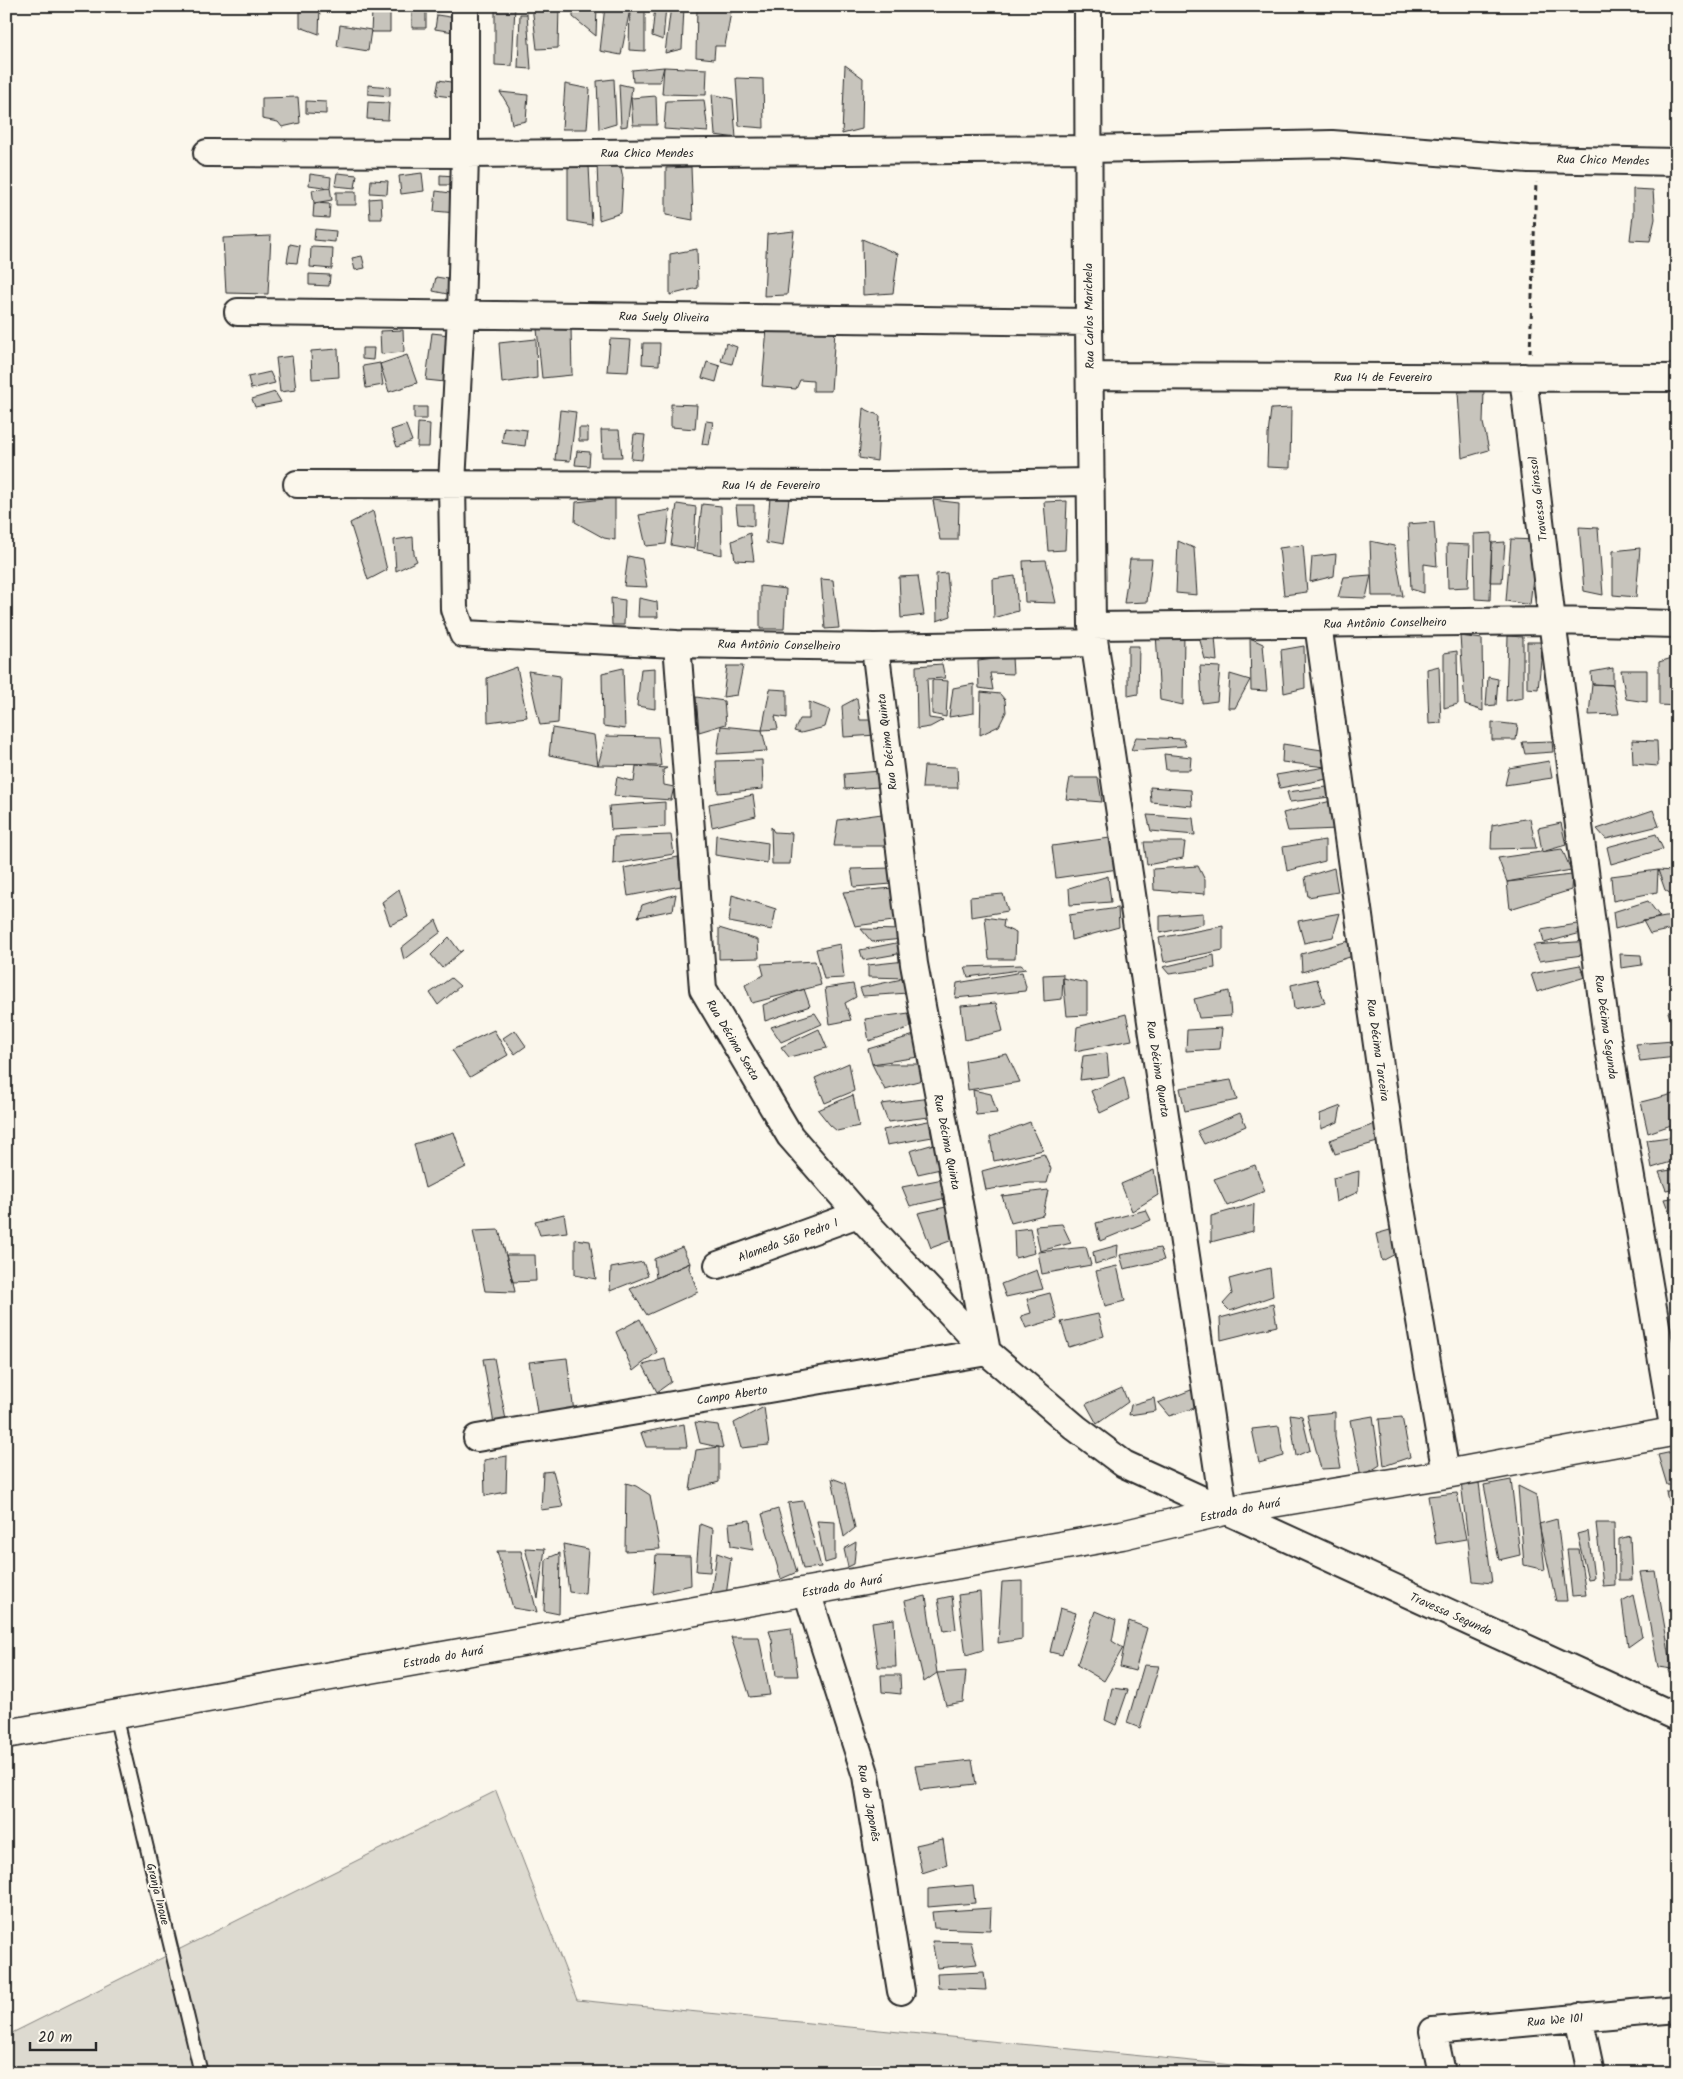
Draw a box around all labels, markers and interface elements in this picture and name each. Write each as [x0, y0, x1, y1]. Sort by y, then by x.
street label: Rua Chico Mendes [600, 144, 694, 163]
street label: Rua Chico Mendes [1556, 150, 1650, 171]
street label: Rua Carlos Marichela [1079, 262, 1100, 369]
street label: Rua Suely Oliveira [619, 307, 710, 328]
street label: Rua 14 de Fevereiro [1334, 368, 1432, 387]
street label: Travessa Girassol [1524, 455, 1553, 543]
street label: Rua 14 de Fevereiro [722, 476, 820, 495]
street label: Rua Antônio Conselheiro [1323, 613, 1447, 634]
street label: Rua Antônio Conselheiro [717, 635, 841, 656]
street label: Rua Décima Quinta [872, 692, 903, 791]
street label: Rua Décima Segunda [1589, 973, 1622, 1081]
street label: Rua Décima Sexta [701, 996, 764, 1085]
street label: Rua Décima Tarceira [1361, 997, 1394, 1103]
street label: Rua Décima Quarta [1140, 1019, 1175, 1119]
street label: Rua Décima Quinta [928, 1092, 965, 1192]
street label: Alameda São Pedro I [735, 1213, 841, 1267]
street label: Campo Aberto [695, 1381, 769, 1410]
street label: Estrada do Aurá [1198, 1493, 1283, 1528]
street label: Estrada do Aurá [800, 1570, 885, 1603]
street label: Travessa Segunda [1407, 1588, 1495, 1641]
street label: Estrada do Aurá [401, 1641, 486, 1674]
street label: Rua do Japonês [852, 1763, 885, 1844]
street label: Granja Inoue [141, 1861, 175, 1928]
street label: Rua We 101 [1526, 2009, 1584, 2032]
scale bar [30, 2019, 96, 2051]
text: 20 m [38, 2026, 72, 2050]

